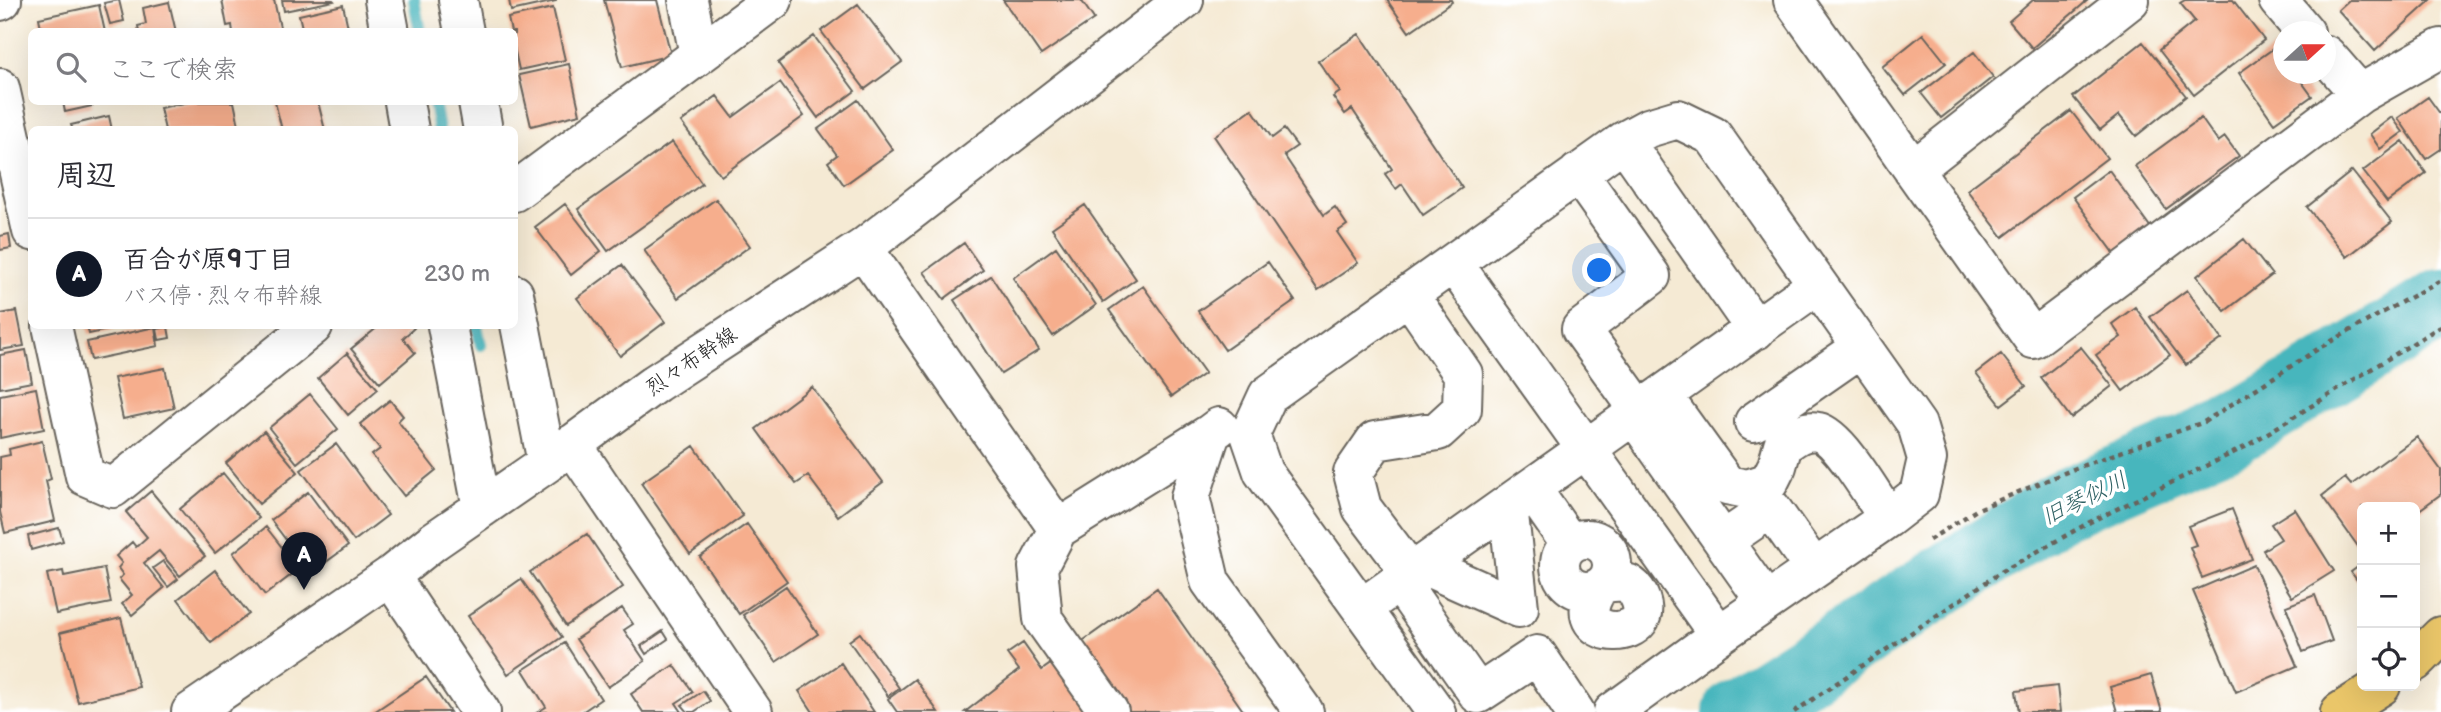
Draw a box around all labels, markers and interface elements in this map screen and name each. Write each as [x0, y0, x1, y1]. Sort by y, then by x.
north arrow [2273, 21, 2336, 84]
search box [28, 28, 518, 105]
icon: search [52, 48, 90, 86]
text: ここで検索 [108, 55, 238, 86]
text: 周辺 [56, 158, 116, 194]
text: 百合が原9丁目 [123, 245, 294, 276]
your location [1582, 253, 1616, 287]
text: A [72, 260, 86, 288]
text: 230 m [424, 260, 490, 288]
text: バス停 · 烈々布幹線 [123, 282, 322, 310]
street label: 烈々布幹線 [641, 322, 742, 401]
water label: 旧琴似川 [2037, 466, 2132, 532]
map controls [2357, 502, 2420, 691]
button: + [2357, 502, 2420, 565]
pin: A [281, 532, 327, 590]
button: − [2357, 565, 2420, 628]
button: locate [2357, 628, 2420, 691]

